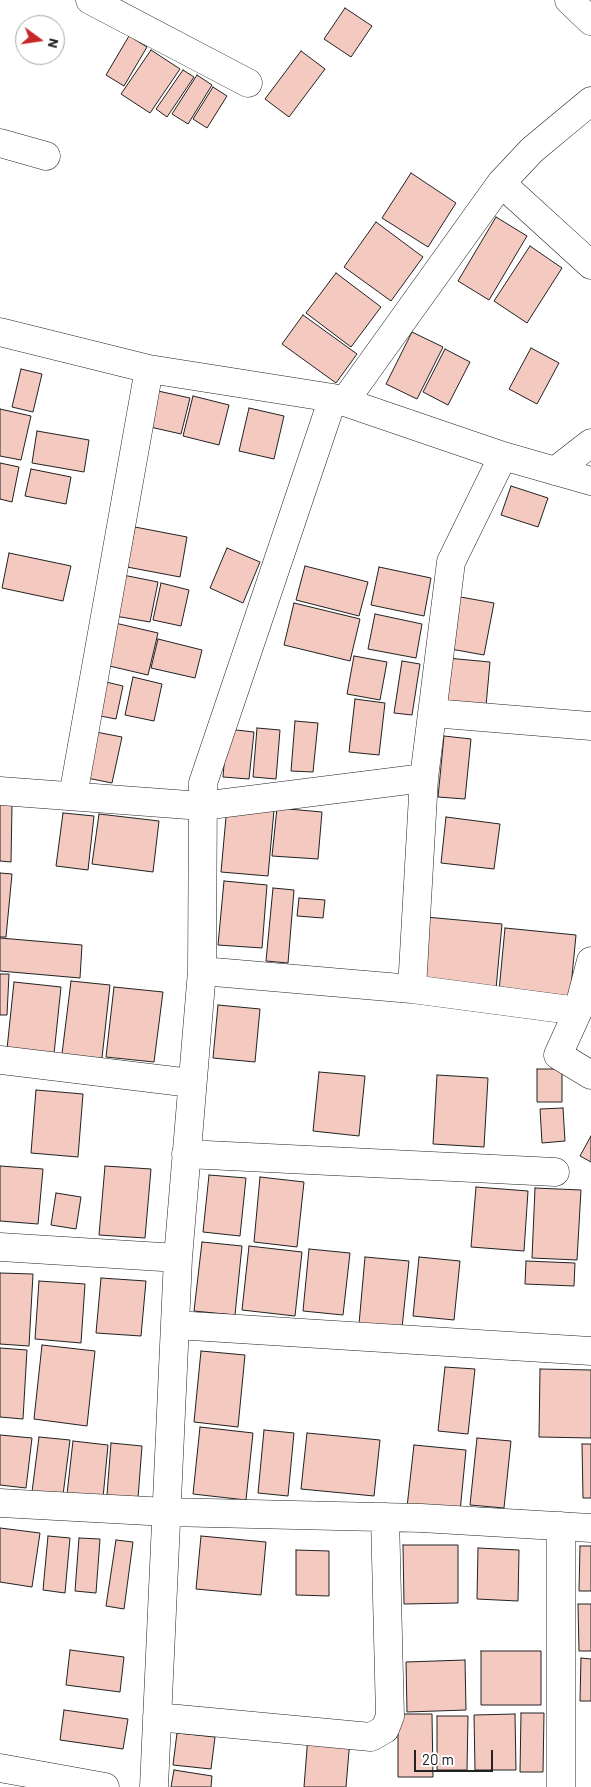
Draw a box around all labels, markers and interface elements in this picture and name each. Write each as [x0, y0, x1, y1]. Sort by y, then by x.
north arrow [15, 15, 65, 65]
text: N [45, 37, 63, 50]
scale bar [416, 1740, 495, 1772]
text: 20 m [422, 1750, 454, 1768]

